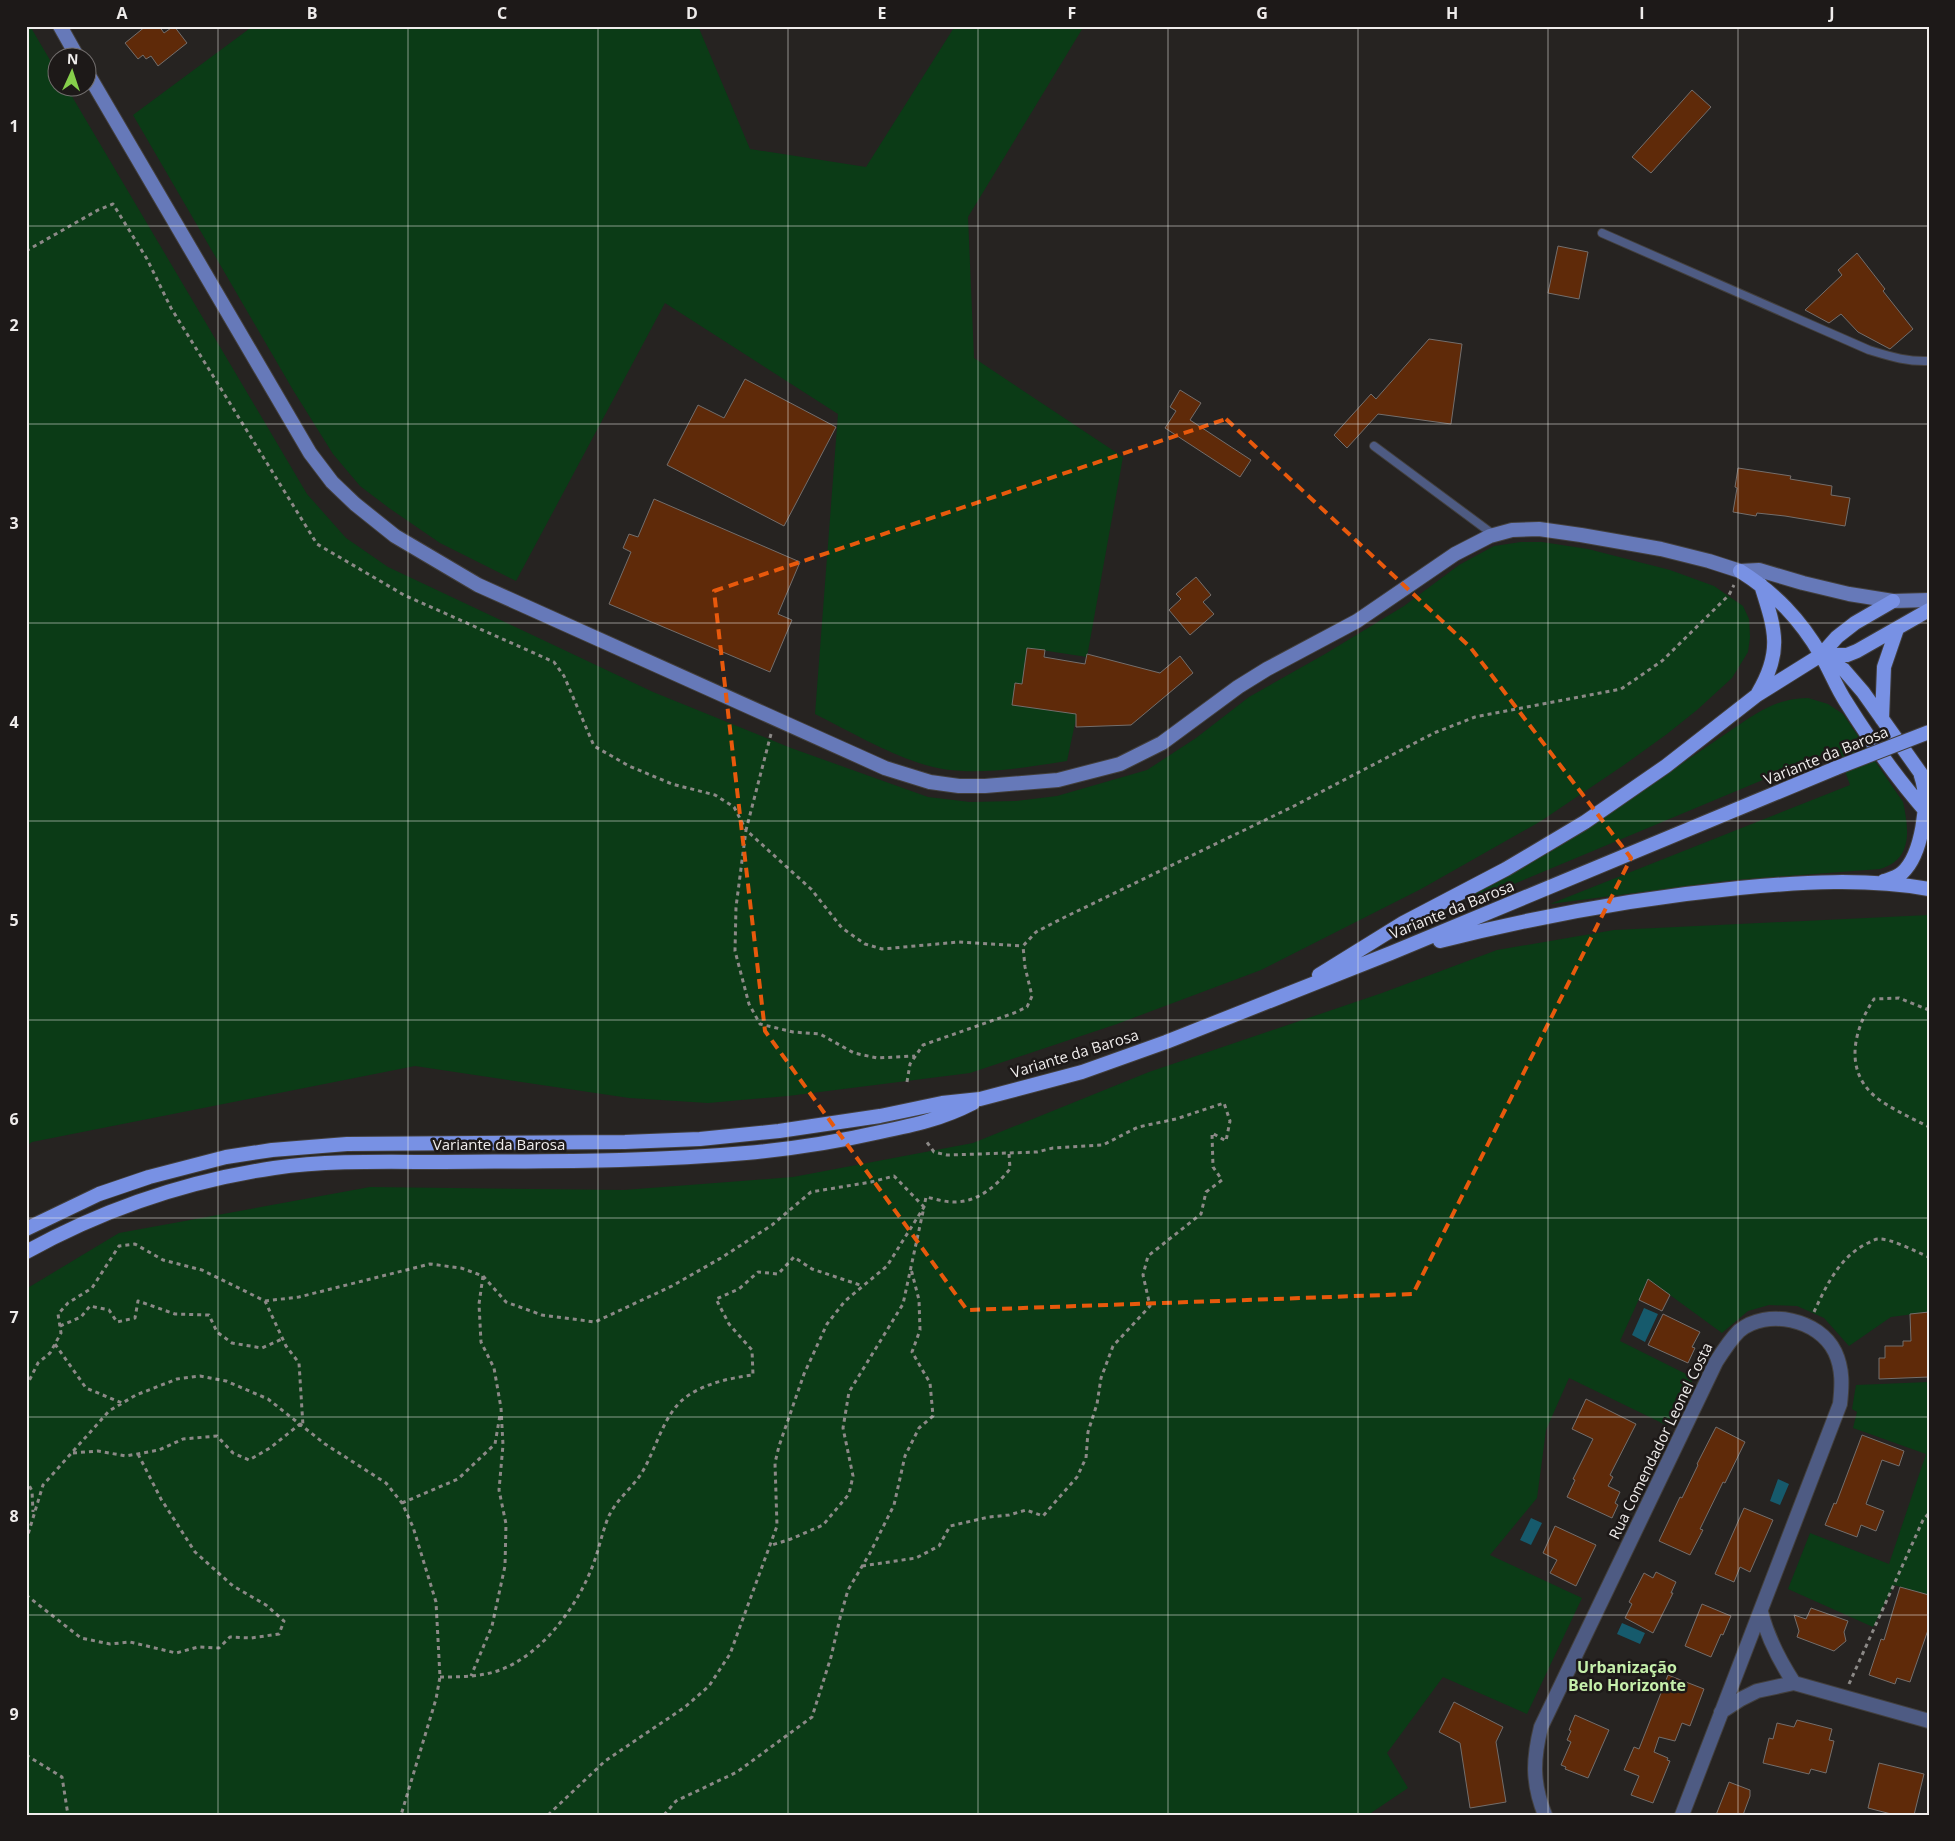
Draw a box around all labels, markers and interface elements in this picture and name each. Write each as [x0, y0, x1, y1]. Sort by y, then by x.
text: A [116, 2, 128, 24]
text: B [307, 2, 317, 24]
text: C [497, 2, 507, 24]
text: D [686, 2, 698, 24]
text: E [878, 2, 887, 24]
text: F [1068, 2, 1076, 24]
text: G [1256, 2, 1268, 24]
text: H [1446, 2, 1458, 24]
text: I [1639, 2, 1645, 24]
text: J [1827, 2, 1835, 24]
north arrow [48, 48, 98, 98]
text: N [67, 49, 79, 68]
text: 1 [9, 115, 19, 137]
text: 2 [9, 314, 19, 336]
text: 3 [9, 512, 19, 534]
text: 4 [9, 711, 19, 733]
street label: Variante da Barosa [1760, 721, 1891, 789]
street label: Variante da Barosa [1386, 875, 1517, 943]
text: 5 [9, 909, 19, 931]
street label: Variante da Barosa [1008, 1024, 1141, 1082]
text: 6 [9, 1108, 19, 1130]
street label: Variante da Barosa [433, 1134, 565, 1154]
text: 7 [9, 1306, 19, 1328]
street label: Rua Comendador Leonel Costa [1604, 1339, 1716, 1542]
text: 8 [9, 1505, 19, 1527]
district label: Urbanização Belo Horizonte [1568, 1656, 1686, 1696]
text: 9 [9, 1703, 19, 1725]

